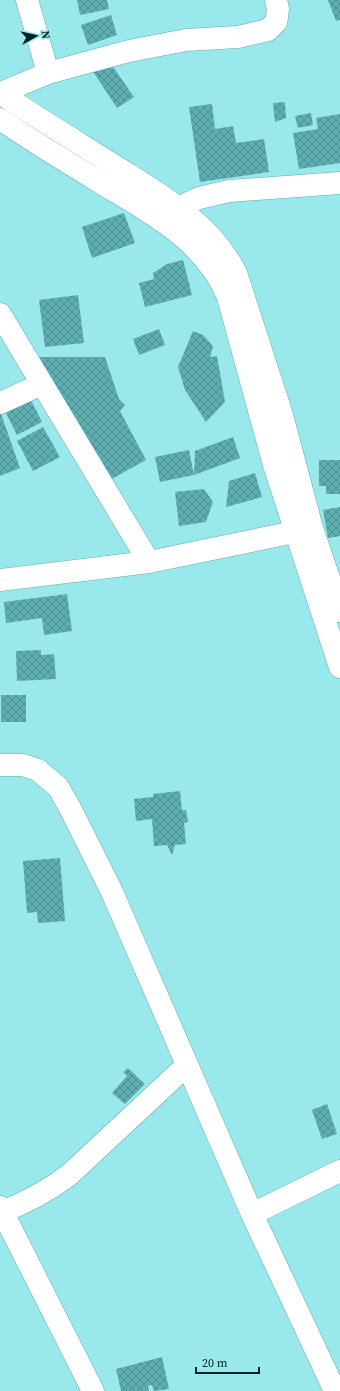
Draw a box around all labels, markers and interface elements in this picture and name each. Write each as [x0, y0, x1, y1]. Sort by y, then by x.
north arrow [16, 16, 56, 56]
text: N [37, 30, 53, 40]
scale bar [196, 1349, 259, 1375]
text: 20 m [202, 1355, 228, 1371]

